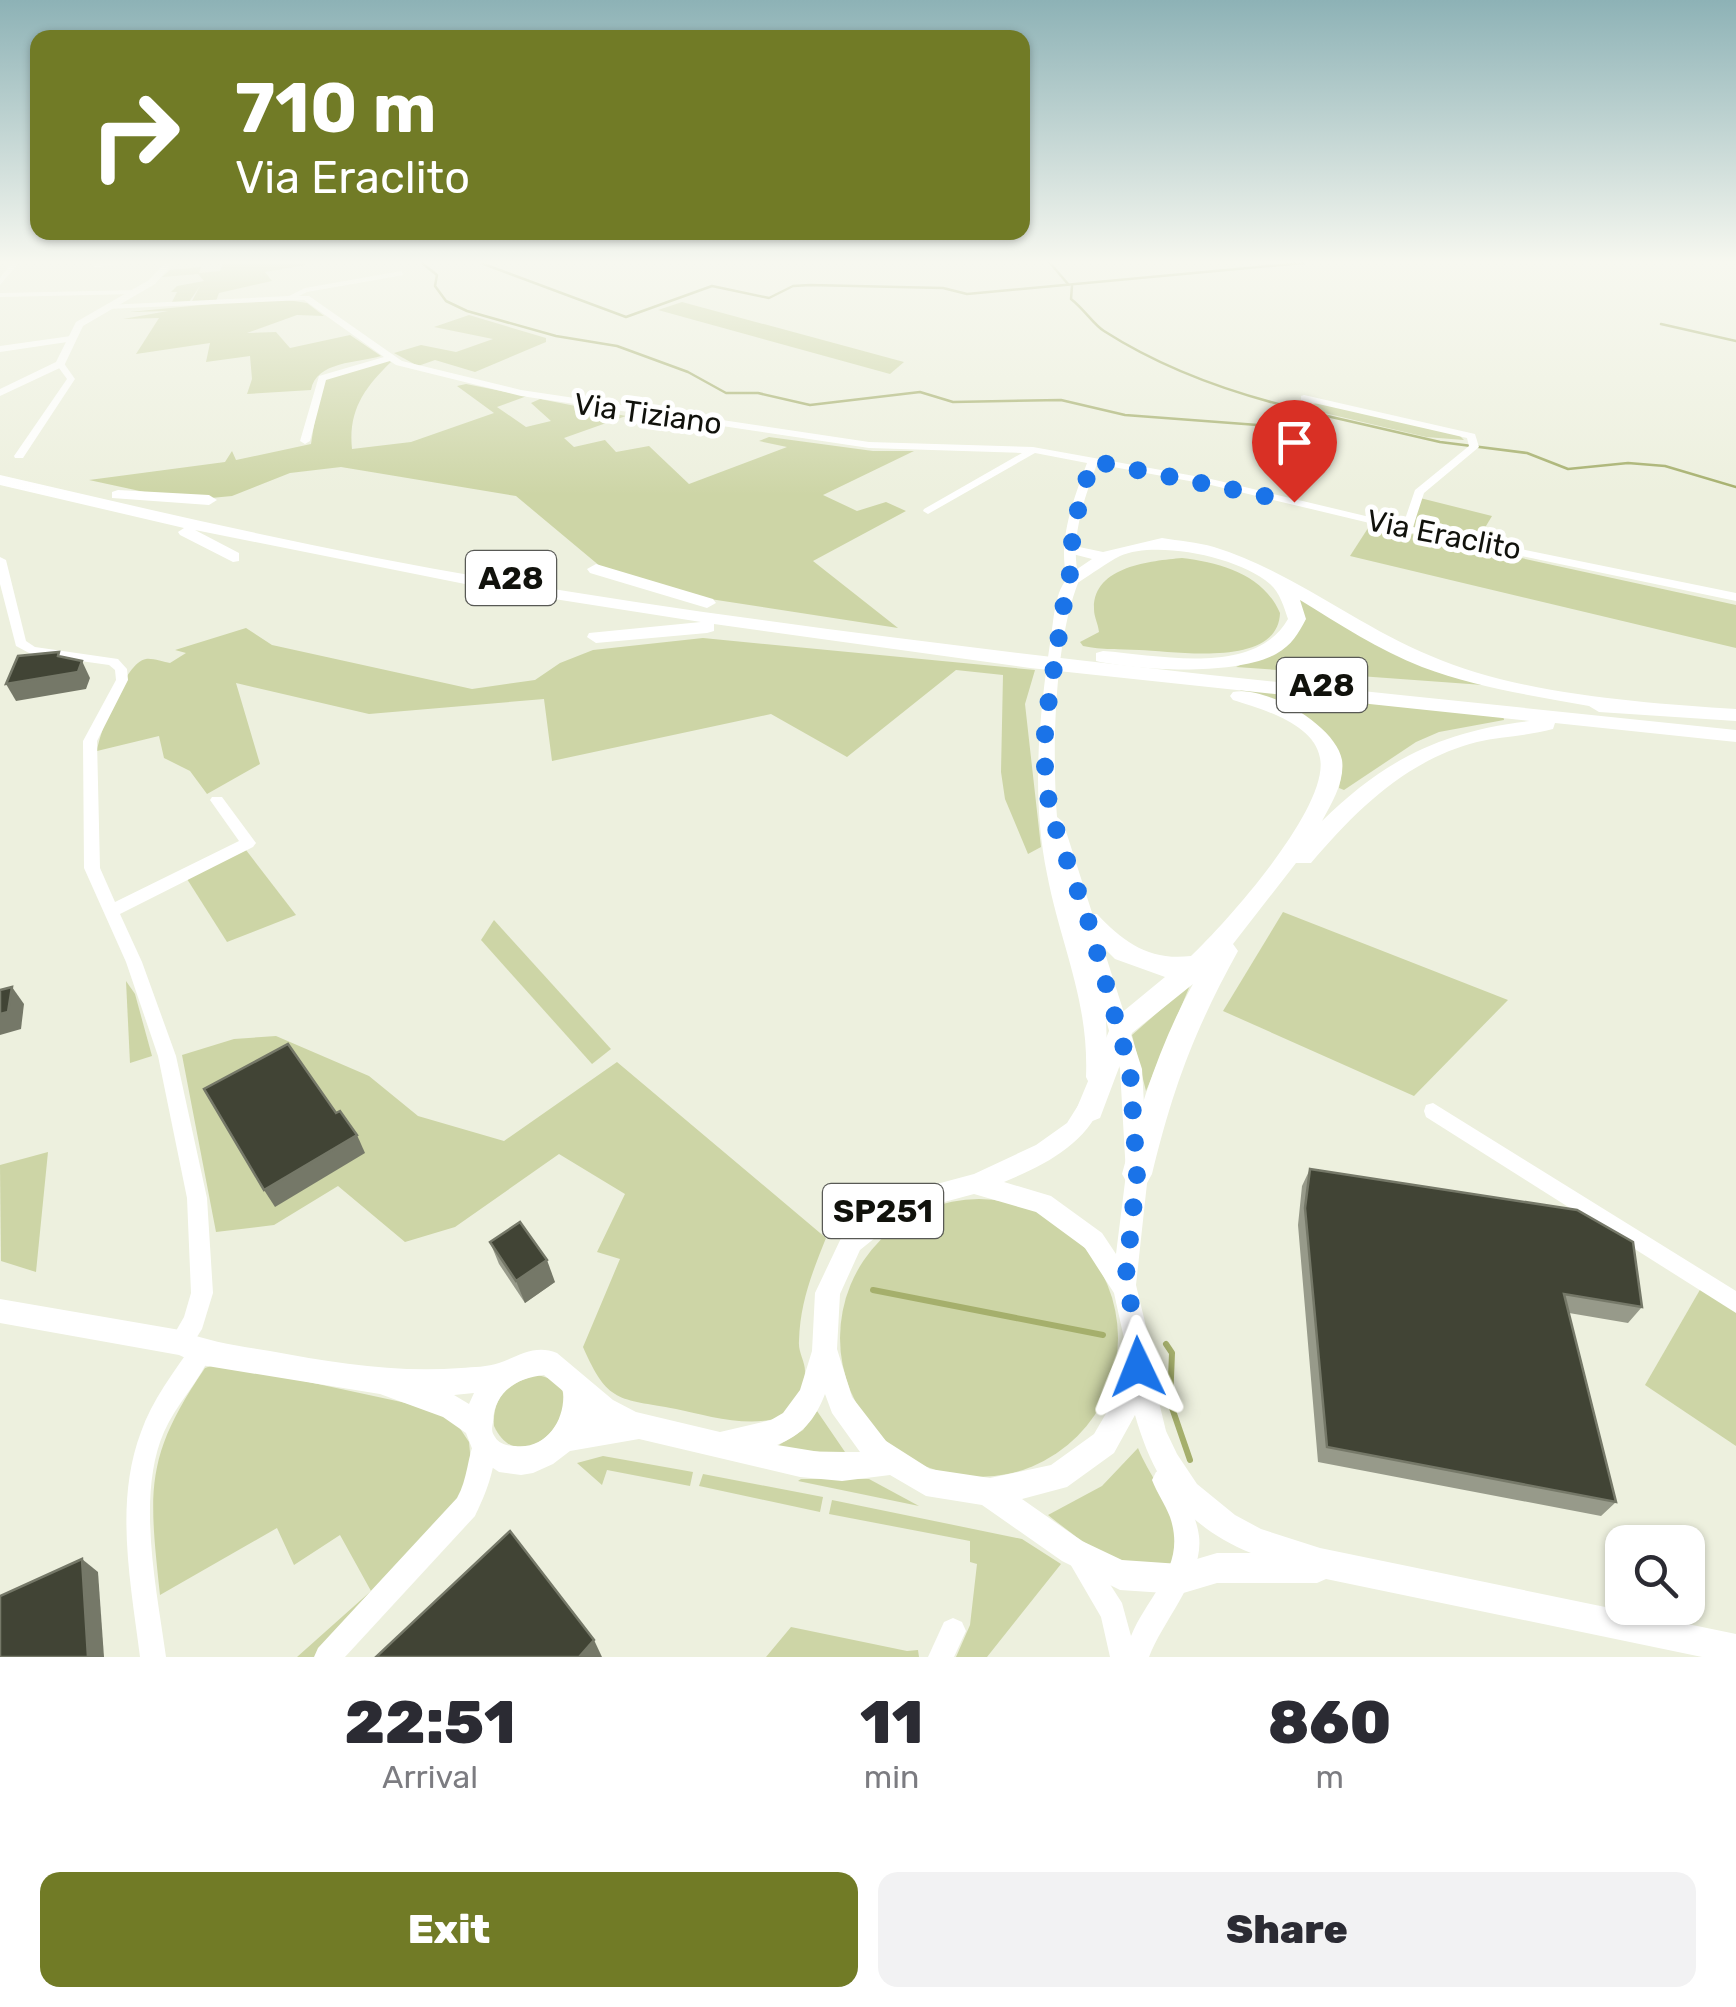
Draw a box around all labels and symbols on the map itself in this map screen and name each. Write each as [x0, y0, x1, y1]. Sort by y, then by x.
street label: Via Tiziano [572, 386, 724, 442]
pin [1252, 400, 1337, 503]
street label: Via Eraclito [1364, 502, 1524, 568]
road number: A28 [466, 551, 556, 605]
road number: A28 [1277, 658, 1367, 712]
road number: SP251 [823, 1184, 943, 1238]
position arrow [1086, 1315, 1190, 1419]

